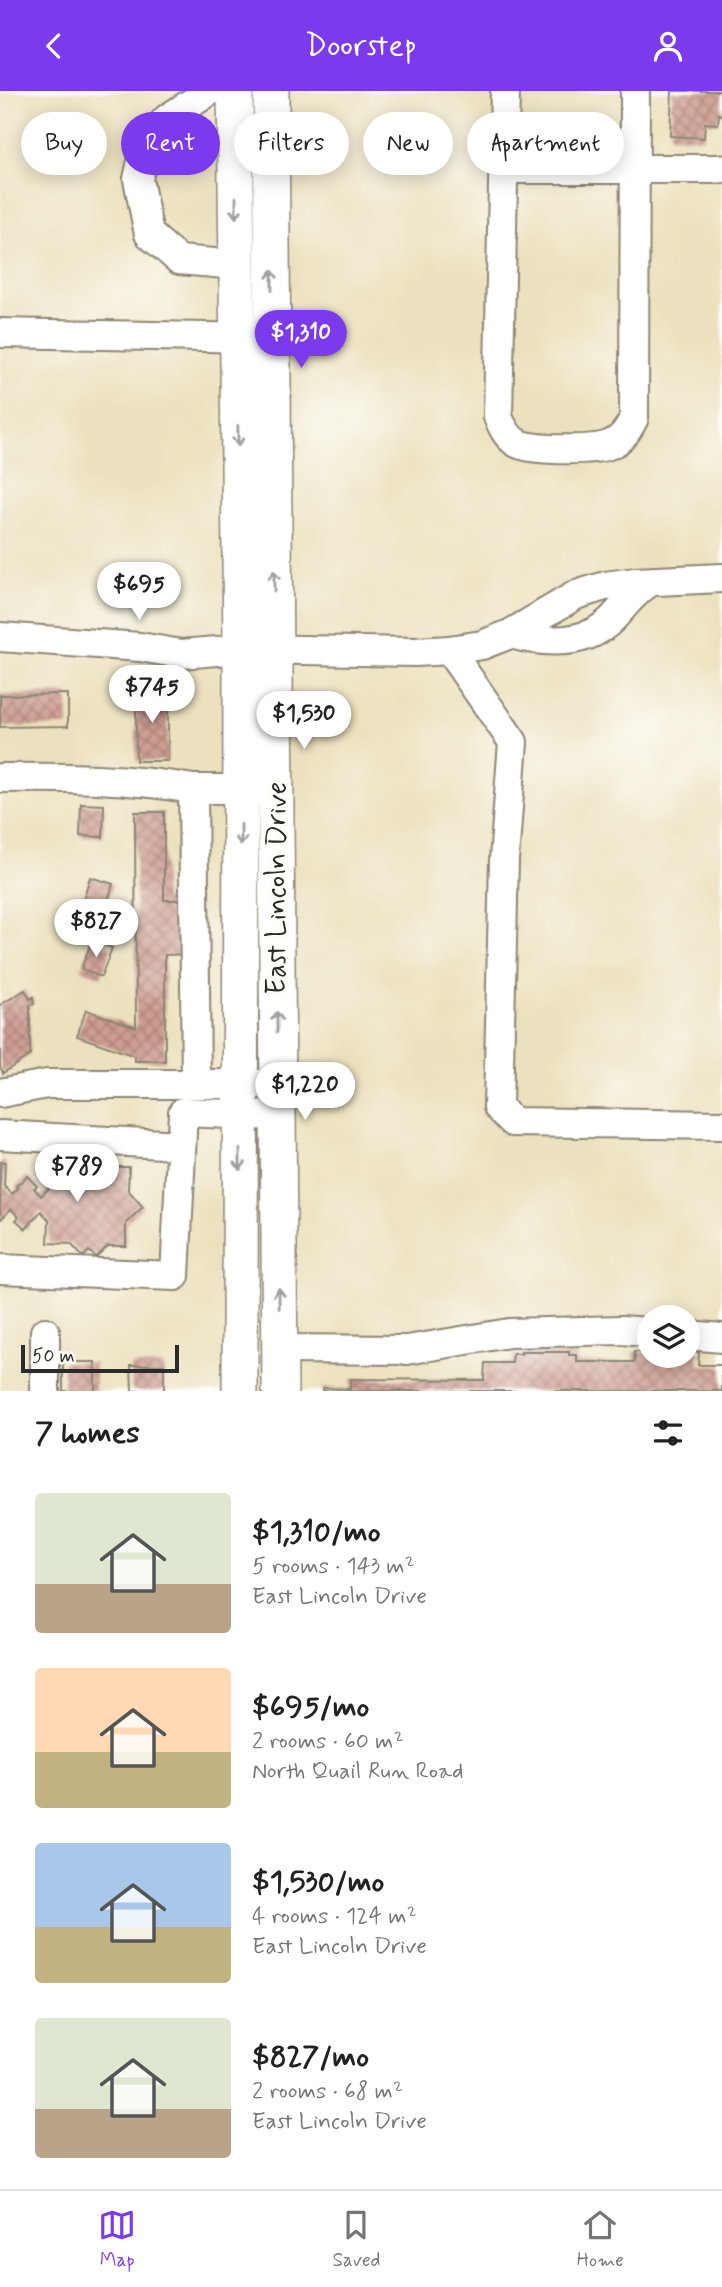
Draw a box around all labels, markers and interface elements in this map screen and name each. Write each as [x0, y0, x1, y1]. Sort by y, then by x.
text: Doorstep [305, 25, 417, 67]
icon: back [35, 27, 73, 65]
icon: person [649, 27, 687, 65]
chip: Buy [21, 112, 107, 175]
chip: Rent [121, 112, 220, 175]
chip: Filters [234, 112, 349, 175]
chip: New [363, 112, 453, 175]
chip: Apartment [467, 112, 624, 175]
one-way arrow [230, 196, 243, 219]
one-way arrow [266, 269, 279, 292]
pin: $1,310 [244, 310, 358, 370]
text: $1,310 [271, 318, 331, 348]
one-way arrow [232, 424, 245, 447]
pin: $695 [98, 563, 180, 622]
text: $695 [113, 570, 165, 600]
one-way arrow [267, 570, 281, 593]
pin: $745 [111, 665, 193, 725]
text: $745 [125, 673, 179, 703]
pin: $1,530 [247, 691, 361, 751]
text: $1,530 [272, 699, 336, 729]
street label: East Lincoln Drive [259, 782, 296, 994]
one-way arrow [234, 823, 248, 846]
pin: $827 [55, 899, 137, 959]
text: $827 [70, 907, 122, 937]
one-way arrow [270, 1011, 284, 1034]
pin: $1,220 [248, 1063, 362, 1122]
text: $1,220 [271, 1070, 339, 1100]
pin: $789 [36, 1145, 118, 1204]
one-way arrow [233, 1148, 247, 1171]
text: $789 [51, 1152, 103, 1182]
one-way arrow [272, 1287, 286, 1310]
map controls [637, 1305, 700, 1368]
button: layers [637, 1305, 700, 1368]
scale bar [21, 1342, 178, 1374]
text: 50 m [32, 1344, 75, 1369]
text: 7 homes [35, 1414, 140, 1453]
icon: filters [649, 1414, 687, 1452]
text: $1,310/mo [252, 1513, 380, 1552]
icon: home [91, 1521, 175, 1605]
text: 5 rooms · 143 m² [252, 1552, 415, 1582]
text: East Lincoln Drive [252, 1582, 427, 1612]
text: $695/mo [252, 1688, 369, 1727]
icon: home [91, 1696, 175, 1780]
text: 2 rooms · 60 m² [252, 1727, 404, 1757]
text: North Quail Run Road [252, 1757, 464, 1787]
text: $1,530/mo [252, 1863, 384, 1902]
icon: home [91, 1871, 175, 1955]
text: 4 rooms · 124 m² [252, 1902, 417, 1932]
text: East Lincoln Drive [252, 1932, 427, 1962]
text: $827/mo [252, 2038, 369, 2077]
icon: home [91, 2046, 175, 2130]
text: 2 rooms · 68 m² [252, 2077, 403, 2107]
text: East Lincoln Drive [252, 2107, 427, 2137]
tab: Map [98, 2206, 136, 2273]
tab: Saved [332, 2206, 380, 2273]
tab: Home [577, 2206, 624, 2273]

